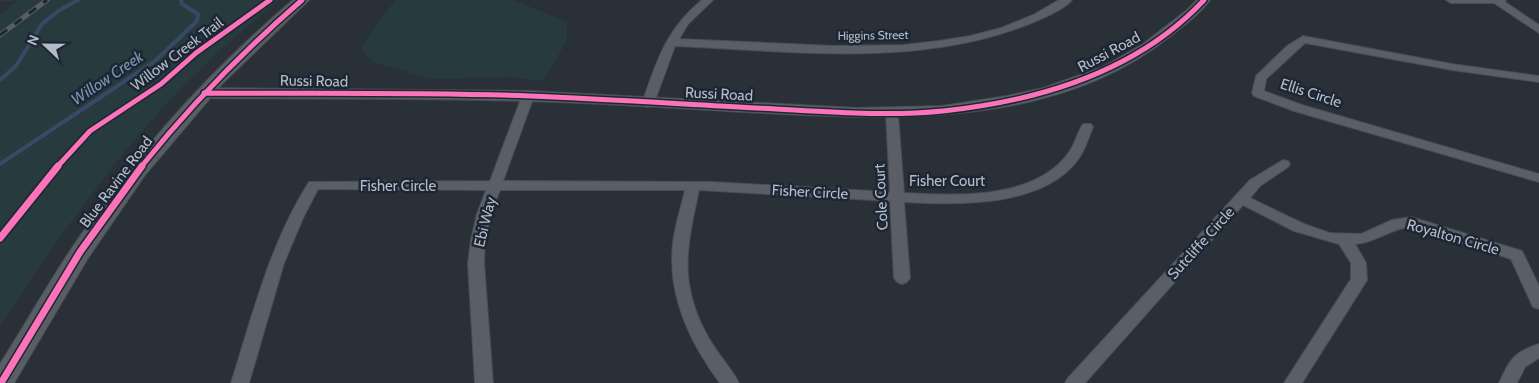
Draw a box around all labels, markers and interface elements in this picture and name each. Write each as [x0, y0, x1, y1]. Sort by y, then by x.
street label: Willow Creek Trail [127, 13, 227, 95]
north arrow [20, 20, 70, 70]
street label: Higgins Street [837, 27, 909, 43]
street label: Russi Road [1075, 28, 1143, 76]
text: N [23, 32, 43, 48]
water label: Willow Creek [67, 46, 148, 109]
street label: Russi Road [280, 71, 348, 91]
street label: Ellis Circle [1278, 75, 1344, 111]
street label: Russi Road [684, 83, 754, 105]
street label: Blue Ravine Road [76, 133, 156, 231]
street label: Cole Court [870, 163, 892, 231]
street label: Fisher Court [909, 172, 985, 190]
street label: Fisher Circle [360, 177, 437, 195]
street label: Fisher Circle [771, 181, 849, 203]
street label: Ebi Way [470, 195, 500, 249]
street label: Sutcliffe Circle [1164, 203, 1238, 283]
street label: Royalton Circle [1405, 215, 1502, 259]

